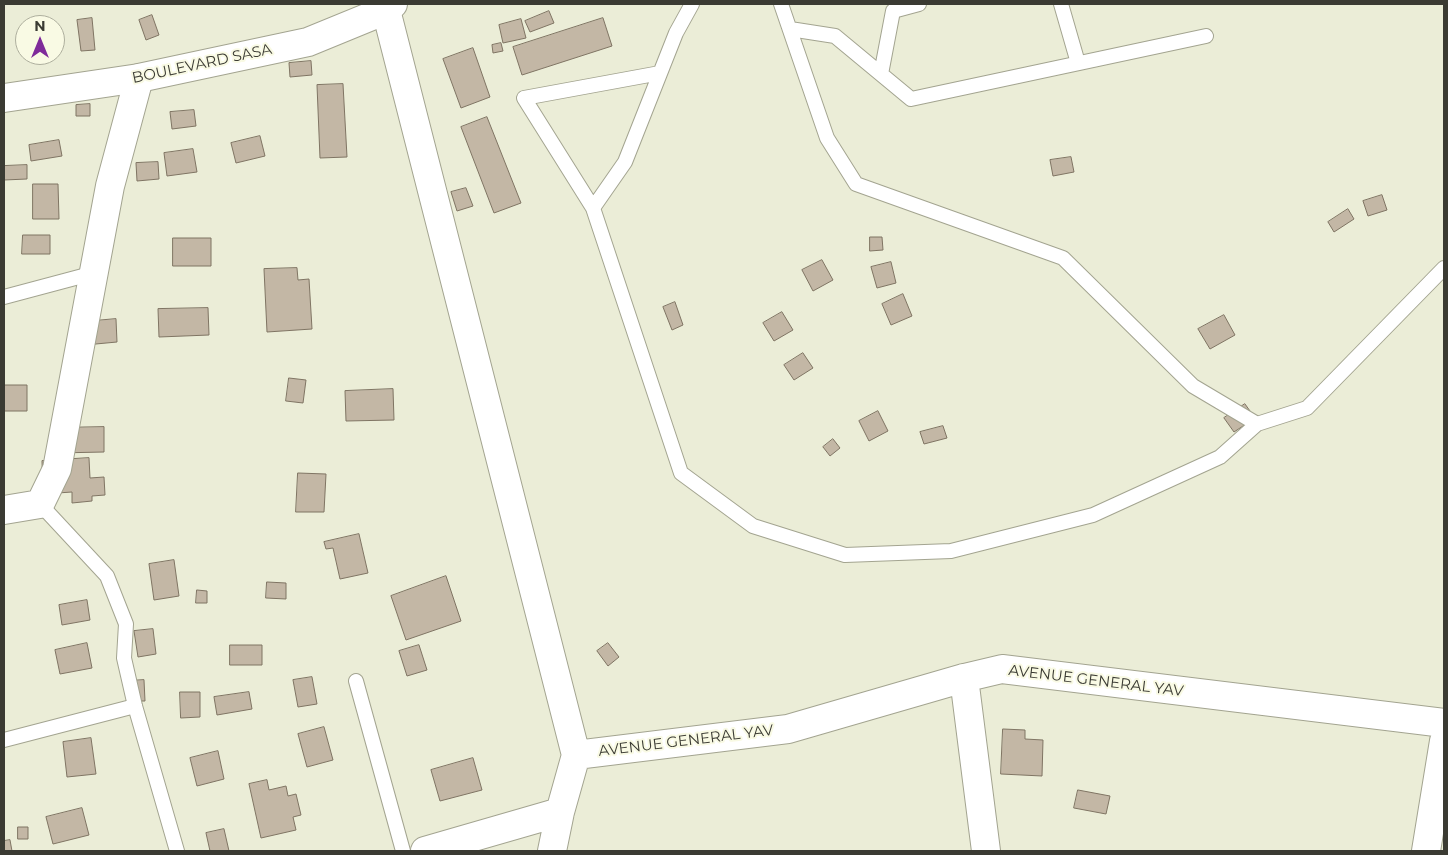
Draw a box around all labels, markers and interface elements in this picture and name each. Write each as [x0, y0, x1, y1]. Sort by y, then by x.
north arrow [15, 15, 65, 65]
text: N [34, 17, 46, 35]
street label: BOULEVARD SASA [131, 40, 273, 88]
street label: AVENUE GENERAL YAV [1007, 661, 1185, 701]
street label: AVENUE GENERAL YAV [597, 721, 775, 761]

